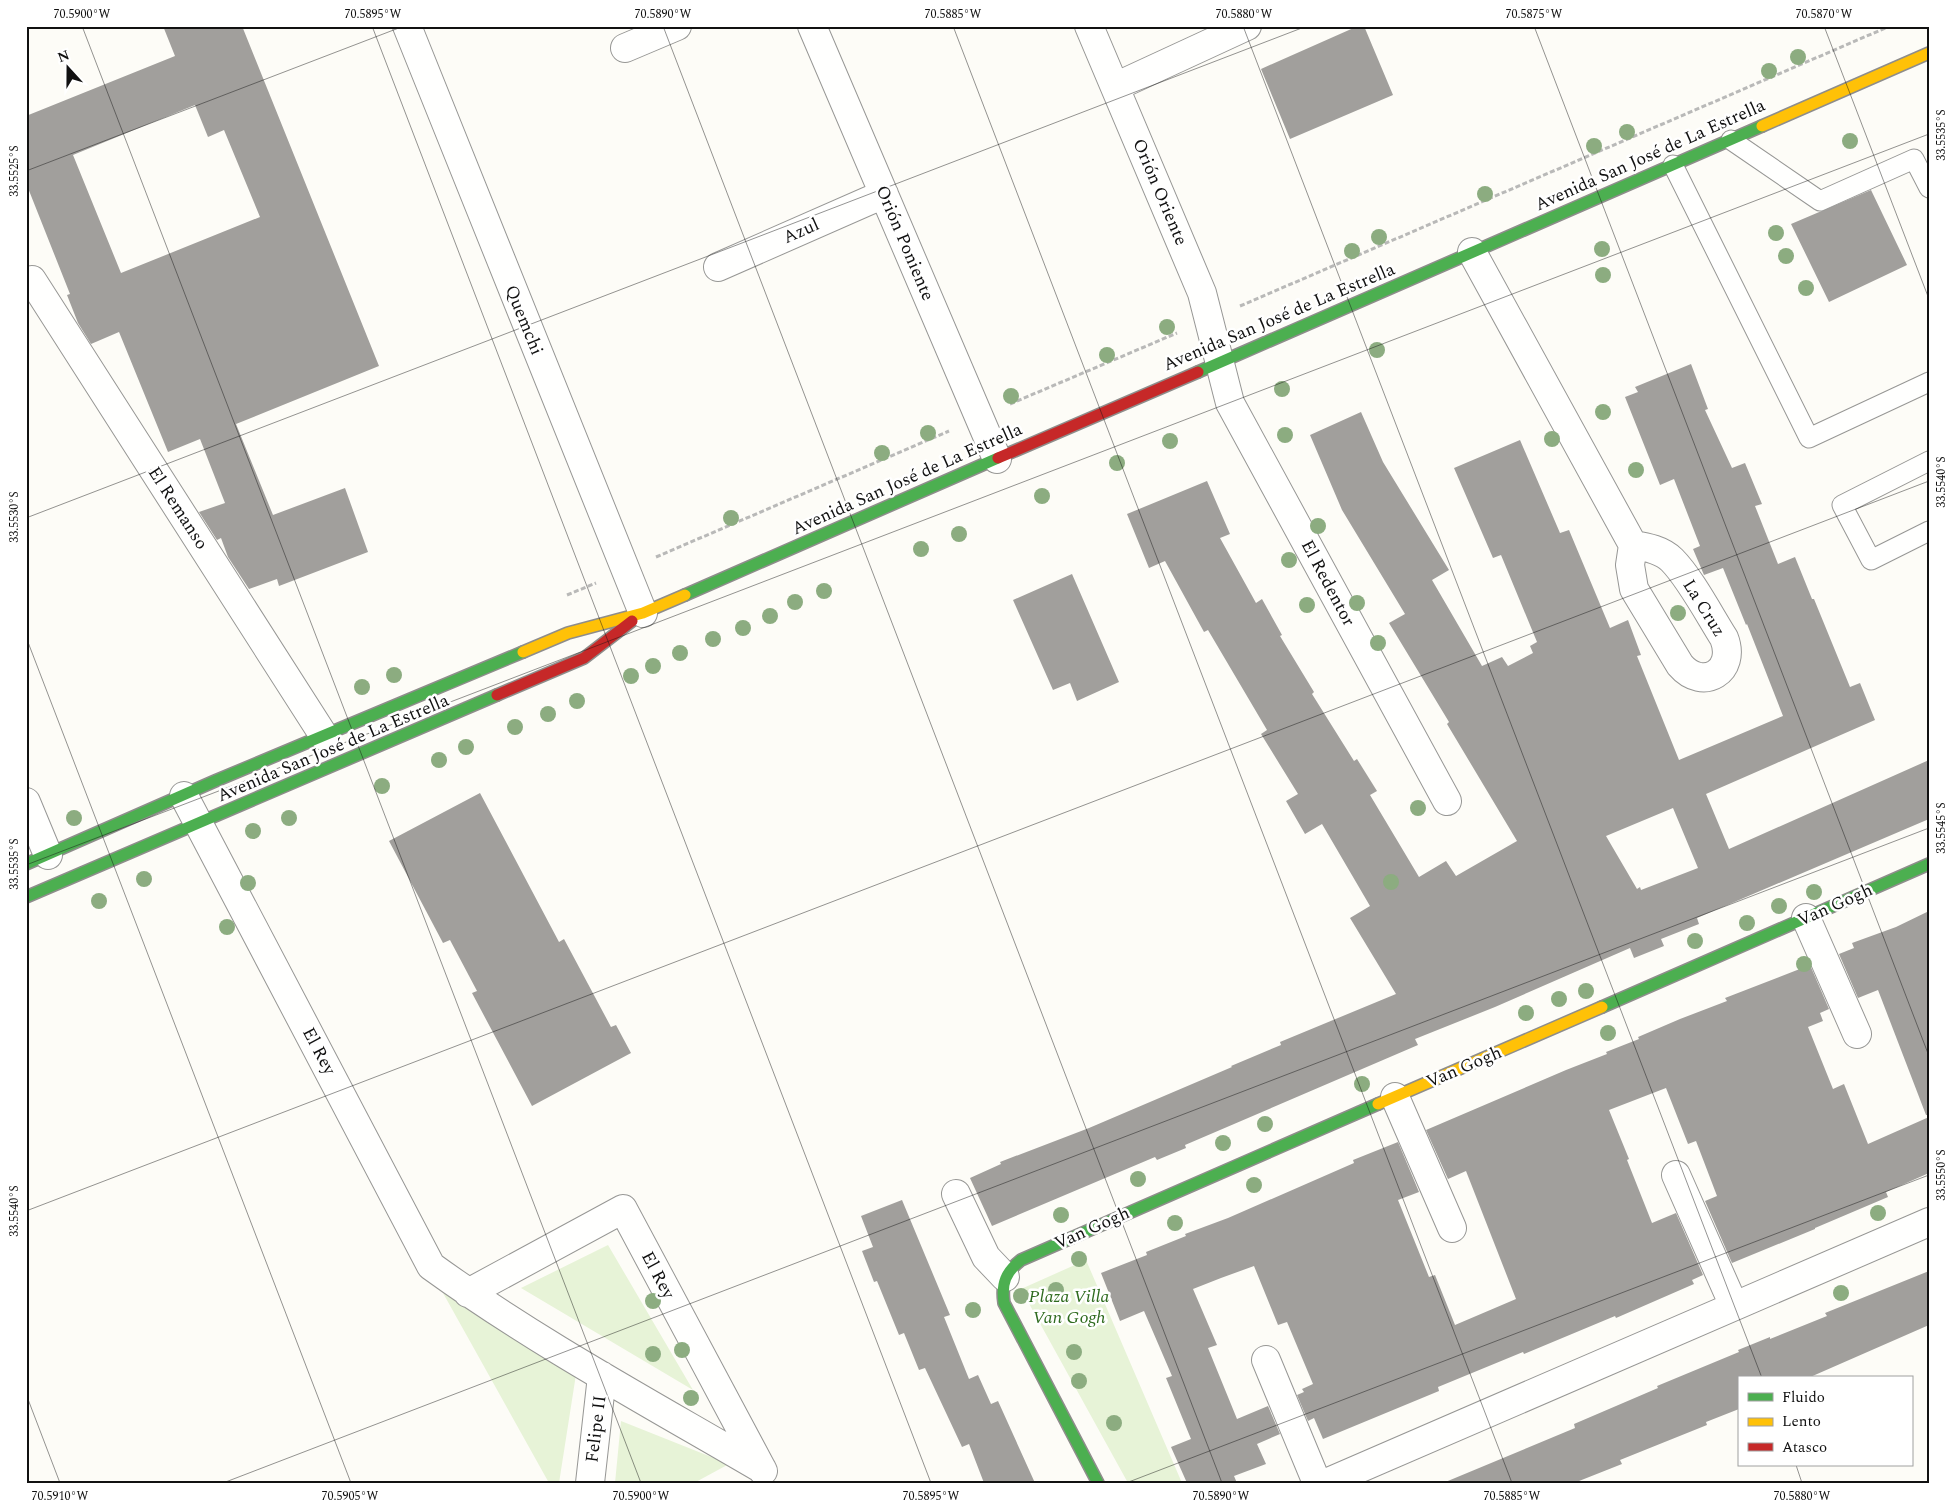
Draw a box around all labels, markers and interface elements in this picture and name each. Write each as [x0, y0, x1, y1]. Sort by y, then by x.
text: 70.5900°W [54, 5, 111, 24]
text: 70.5895°W [345, 5, 402, 24]
text: 70.5890°W [635, 5, 692, 24]
text: 70.5885°W [925, 5, 982, 24]
text: 70.5880°W [1216, 5, 1273, 24]
text: 70.5875°W [1506, 5, 1563, 24]
text: 70.5870°W [1796, 5, 1853, 24]
north arrow [42, 42, 92, 92]
text: N [54, 44, 73, 68]
street label: Avenida San José de La Estrella [1530, 92, 1770, 218]
text: 33.5535°S [1932, 109, 1951, 161]
street label: Orión Oriente [1125, 134, 1195, 250]
text: 33.5525°S [5, 145, 24, 197]
street label: Orión Poniente [869, 181, 941, 305]
street label: Azul [779, 211, 823, 251]
street label: Avenida San José de La Estrella [1159, 256, 1399, 378]
street label: Quemchi [498, 281, 550, 359]
street label: Avenida San José de La Estrella [787, 416, 1027, 542]
text: 33.5540°S [1932, 456, 1951, 508]
street label: El Remanso [141, 461, 215, 555]
text: 33.5530°S [5, 491, 24, 543]
street label: El Redentor [1294, 535, 1362, 631]
street label: La Cruz [1676, 574, 1732, 642]
street label: Avenida San José de La Estrella [213, 687, 453, 809]
text: 33.5545°S [1932, 802, 1951, 854]
text: 33.5535°S [5, 838, 24, 890]
street label: Van Gogh [1793, 876, 1877, 934]
street label: El Rey [295, 1022, 343, 1081]
street label: Van Gogh [1422, 1039, 1506, 1095]
text: 33.5550°S [1932, 1149, 1951, 1201]
text: 33.5540°S [5, 1185, 24, 1237]
street label: Van Gogh [1050, 1199, 1134, 1257]
street label: El Rey [634, 1246, 682, 1305]
park label: Plaza Villa Van Gogh [1029, 1283, 1109, 1331]
legend [1738, 1376, 1912, 1466]
text: Fluido [1782, 1386, 1825, 1409]
street label: Felipe II [578, 1394, 614, 1464]
text: Lento [1782, 1410, 1821, 1433]
text: Atasco [1782, 1436, 1827, 1459]
text: 70.5910°W [32, 1487, 89, 1506]
text: 70.5905°W [322, 1487, 379, 1506]
text: 70.5900°W [613, 1487, 670, 1506]
text: 70.5895°W [903, 1487, 960, 1506]
text: 70.5890°W [1193, 1487, 1250, 1506]
text: 70.5885°W [1484, 1487, 1541, 1506]
text: 70.5880°W [1774, 1487, 1831, 1506]

